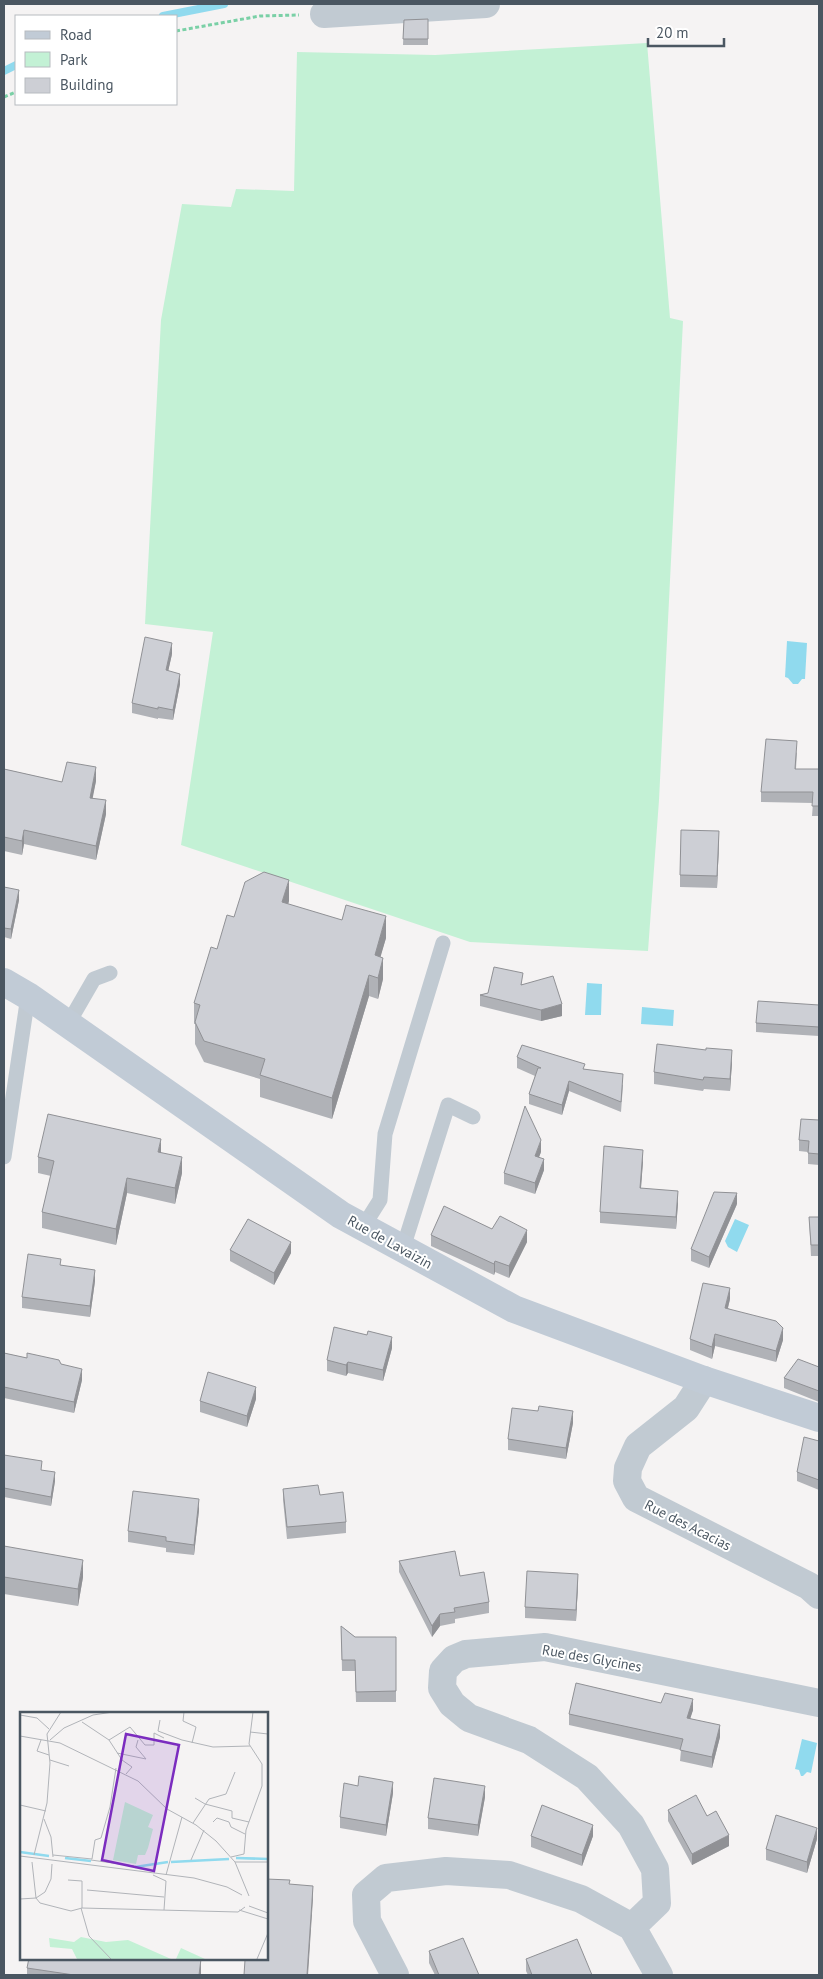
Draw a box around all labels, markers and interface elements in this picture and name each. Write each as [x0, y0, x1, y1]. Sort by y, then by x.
legend [15, 15, 178, 105]
scale bar [648, 15, 724, 47]
text: 20 m [656, 23, 689, 42]
text: Road [60, 25, 92, 44]
text: Park [60, 50, 88, 69]
text: Building [60, 75, 114, 94]
street label: Rue de Lavaizin [345, 1211, 435, 1273]
street label: Rue des Acacias [642, 1496, 734, 1555]
street label: Rue des Glycines [541, 1640, 643, 1676]
inset map [20, 1712, 268, 1959]

